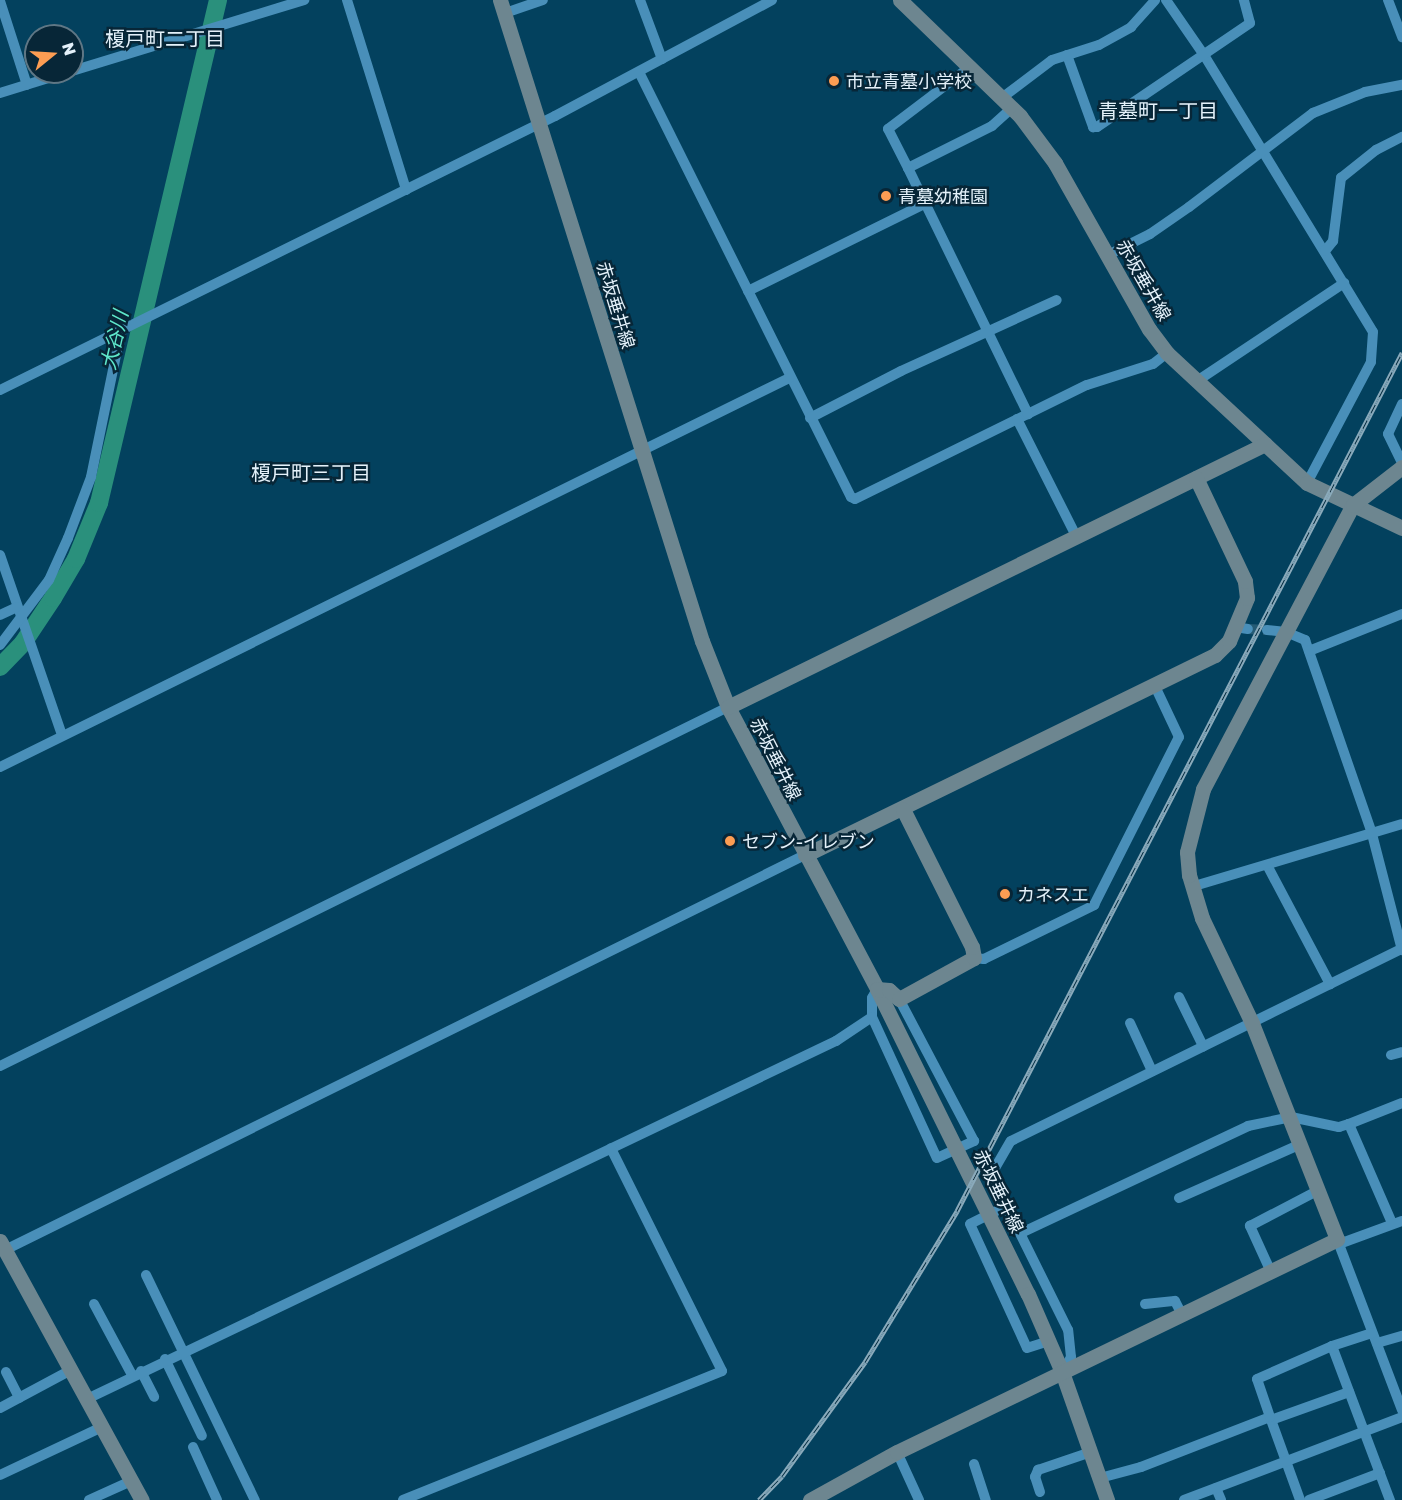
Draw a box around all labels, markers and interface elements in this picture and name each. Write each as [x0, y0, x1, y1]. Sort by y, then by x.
north arrow [24, 24, 84, 84]
district label: 榎戸町二丁目 [105, 26, 225, 50]
text: N [58, 40, 81, 58]
place label: 市立青墓小学校 [846, 70, 972, 92]
marker: 市立青墓小学校 [827, 74, 841, 88]
district label: 青墓町一丁目 [1098, 98, 1218, 122]
place label: 青墓幼稚園 [898, 185, 988, 207]
marker: 青墓幼稚園 [879, 189, 893, 203]
street label: 赤坂垂井線 [1112, 236, 1176, 324]
street label: 赤坂垂井線 [593, 259, 639, 351]
water label: 大谷川 [96, 308, 132, 372]
district label: 榎戸町三丁目 [251, 460, 371, 484]
street label: 赤坂垂井線 [746, 714, 806, 804]
place label: セブン-イレブン [742, 830, 875, 852]
marker: セブン-イレブン [723, 834, 737, 848]
place label: カネスエ [1017, 883, 1089, 905]
marker: カネスエ [998, 887, 1012, 901]
street label: 赤坂垂井線 [970, 1146, 1028, 1236]

